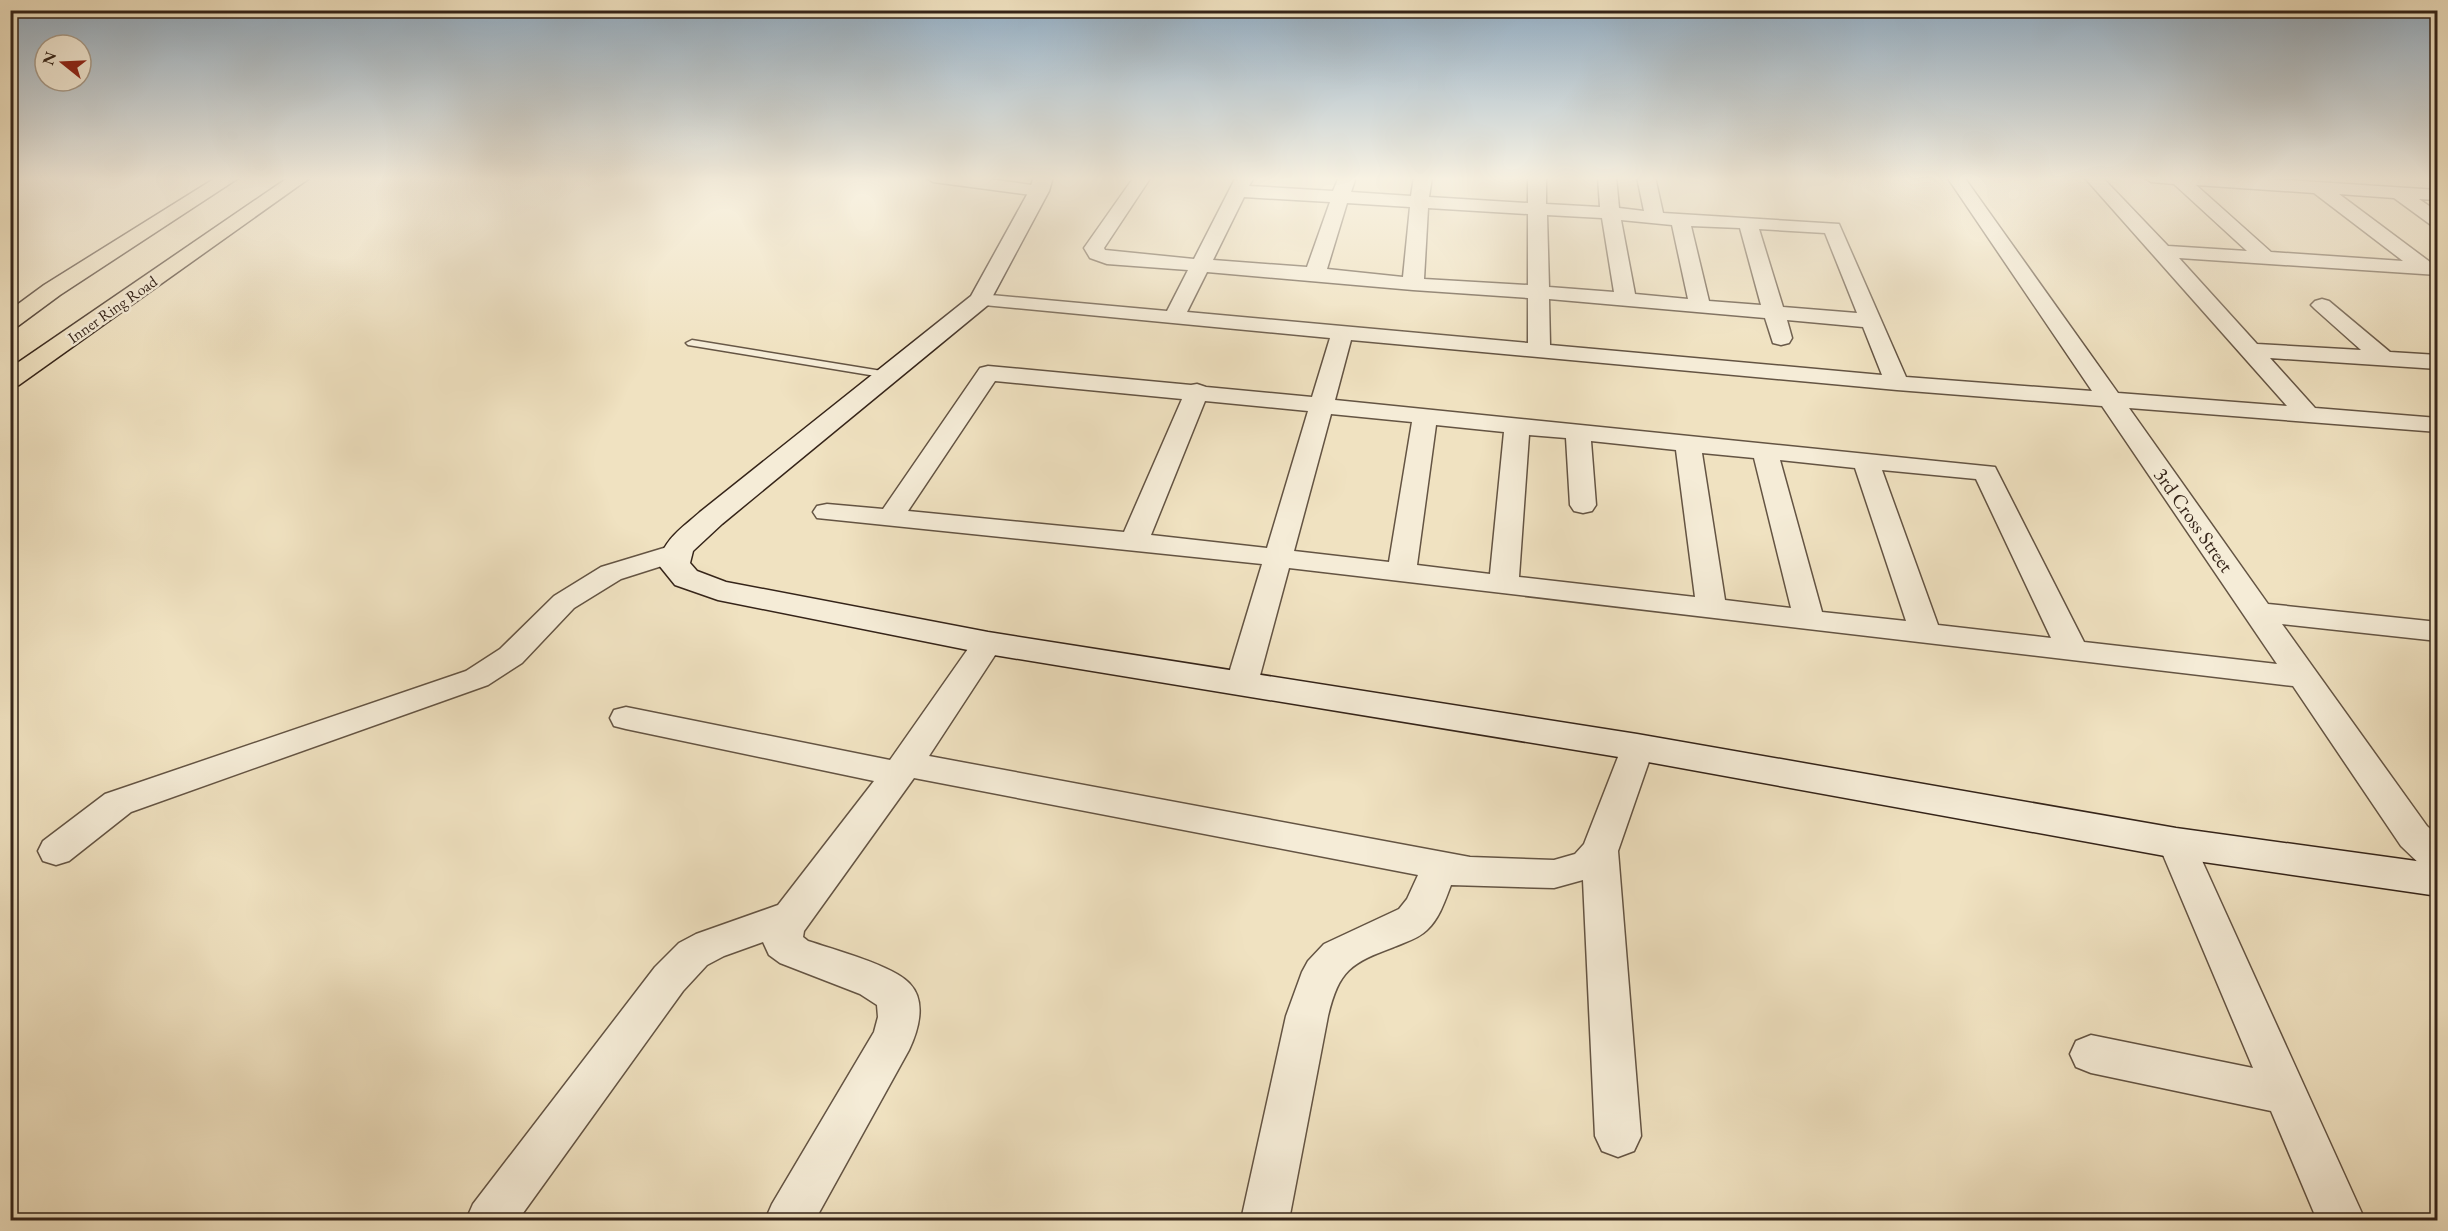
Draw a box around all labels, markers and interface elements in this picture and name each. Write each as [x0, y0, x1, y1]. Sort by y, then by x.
north arrow [33, 33, 93, 93]
text: N [37, 49, 61, 68]
street label: Inner Ring Road [63, 270, 162, 348]
street label: 3rd Cross Street [2148, 463, 2240, 578]

